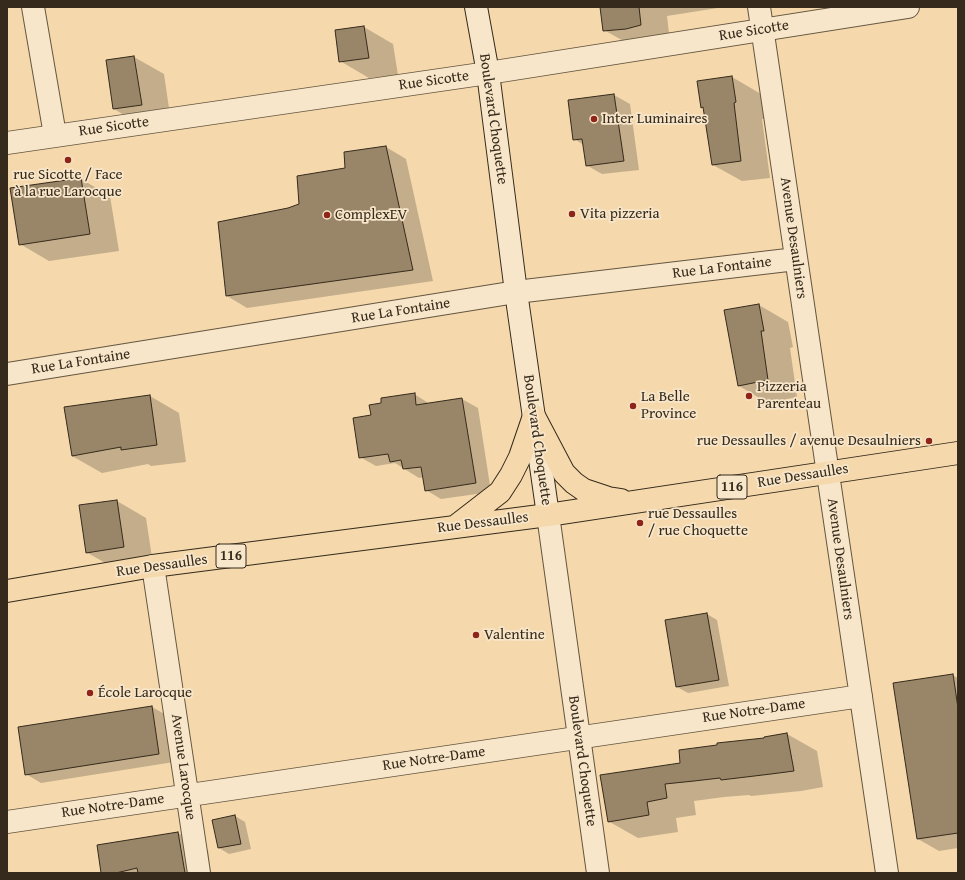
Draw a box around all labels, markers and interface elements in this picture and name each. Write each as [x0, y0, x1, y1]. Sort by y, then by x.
street label: Rue Sicotte [718, 17, 790, 45]
street label: Boulevard Choquette [475, 52, 511, 186]
street label: Rue Sicotte [398, 67, 470, 95]
place label: Inter Luminaires [602, 110, 707, 128]
street label: Rue Sicotte [78, 113, 150, 141]
marker: Inter Luminaires [589, 114, 599, 124]
marker: rue Sicotte / Face à la rue Larocque [63, 155, 73, 165]
place label: rue Sicotte / Face à la rue Larocque [13, 166, 123, 201]
street label: Avenue Desaulniers [776, 176, 810, 300]
place label: Vita pizzeria [580, 205, 660, 223]
place label: ComplexEV [335, 206, 407, 224]
marker: Vita pizzeria [567, 209, 577, 219]
marker: ComplexEV [322, 210, 332, 220]
street label: Rue La Fontaine [671, 253, 773, 283]
street label: Rue La Fontaine [350, 294, 452, 328]
street label: Rue La Fontaine [30, 345, 132, 379]
street label: Boulevard Choquette [519, 373, 555, 507]
place label: Pizzeria Parenteau [757, 378, 821, 413]
place label: La Belle Province [641, 388, 696, 423]
marker: Pizzeria Parenteau [744, 391, 754, 401]
marker: La Belle Province [628, 401, 638, 411]
place label: rue Dessaulles / avenue Desaulniers [697, 432, 921, 450]
marker: rue Dessaulles / avenue Desaulniers [924, 436, 934, 446]
street label: Rue Dessaulles [756, 460, 850, 492]
road number: 116 [717, 475, 747, 499]
street label: Avenue Desaulniers [823, 497, 857, 621]
place label: rue Dessaulles / rue Choquette [648, 505, 748, 540]
street label: Rue Dessaulles [436, 508, 530, 538]
marker: rue Dessaulles / rue Choquette [635, 518, 645, 528]
road number: 116 [216, 544, 246, 568]
street label: Rue Dessaulles [115, 551, 209, 581]
place label: Valentine [484, 626, 545, 644]
marker: Valentine [471, 630, 481, 640]
place label: École Larocque [98, 684, 192, 702]
marker: École Larocque [85, 688, 95, 698]
street label: Boulevard Choquette [564, 694, 600, 828]
street label: Rue Notre-Dame [702, 695, 806, 727]
street label: Avenue Larocque [167, 713, 199, 821]
street label: Rue Notre-Dame [382, 743, 486, 775]
street label: Rue Notre-Dame [61, 790, 165, 822]

